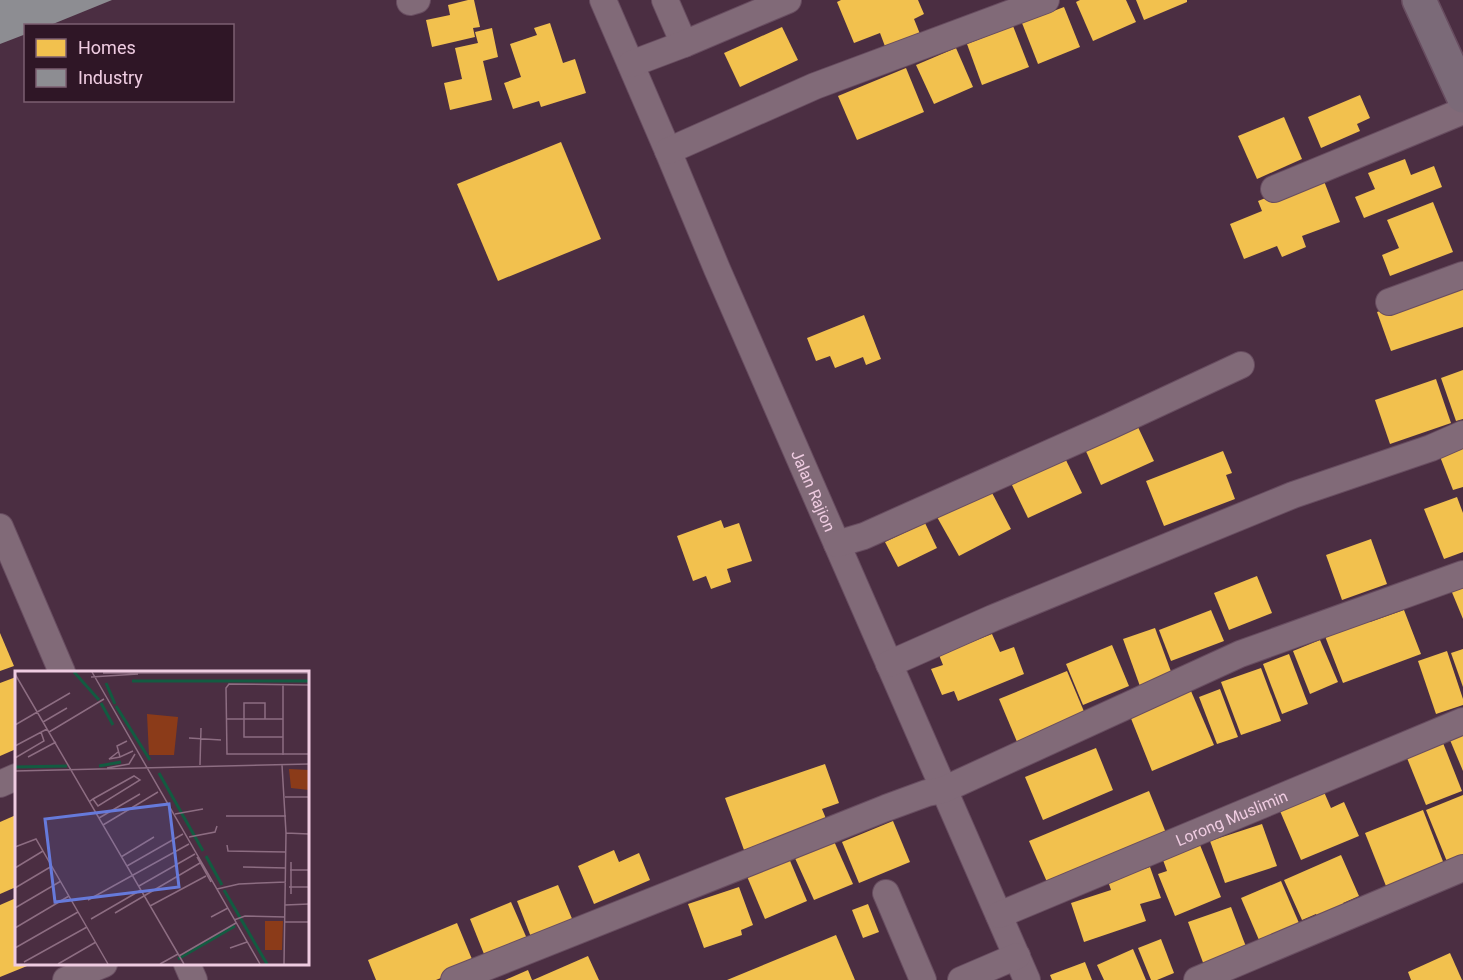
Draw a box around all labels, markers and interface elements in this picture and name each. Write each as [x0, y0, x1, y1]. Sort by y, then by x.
legend [24, 24, 234, 102]
text: Homes [78, 37, 136, 58]
text: Industry [78, 67, 143, 88]
street label: Jalan Rajion [787, 447, 839, 535]
inset map [15, 671, 309, 965]
street label: Lorong Muslimin [1173, 786, 1291, 850]

